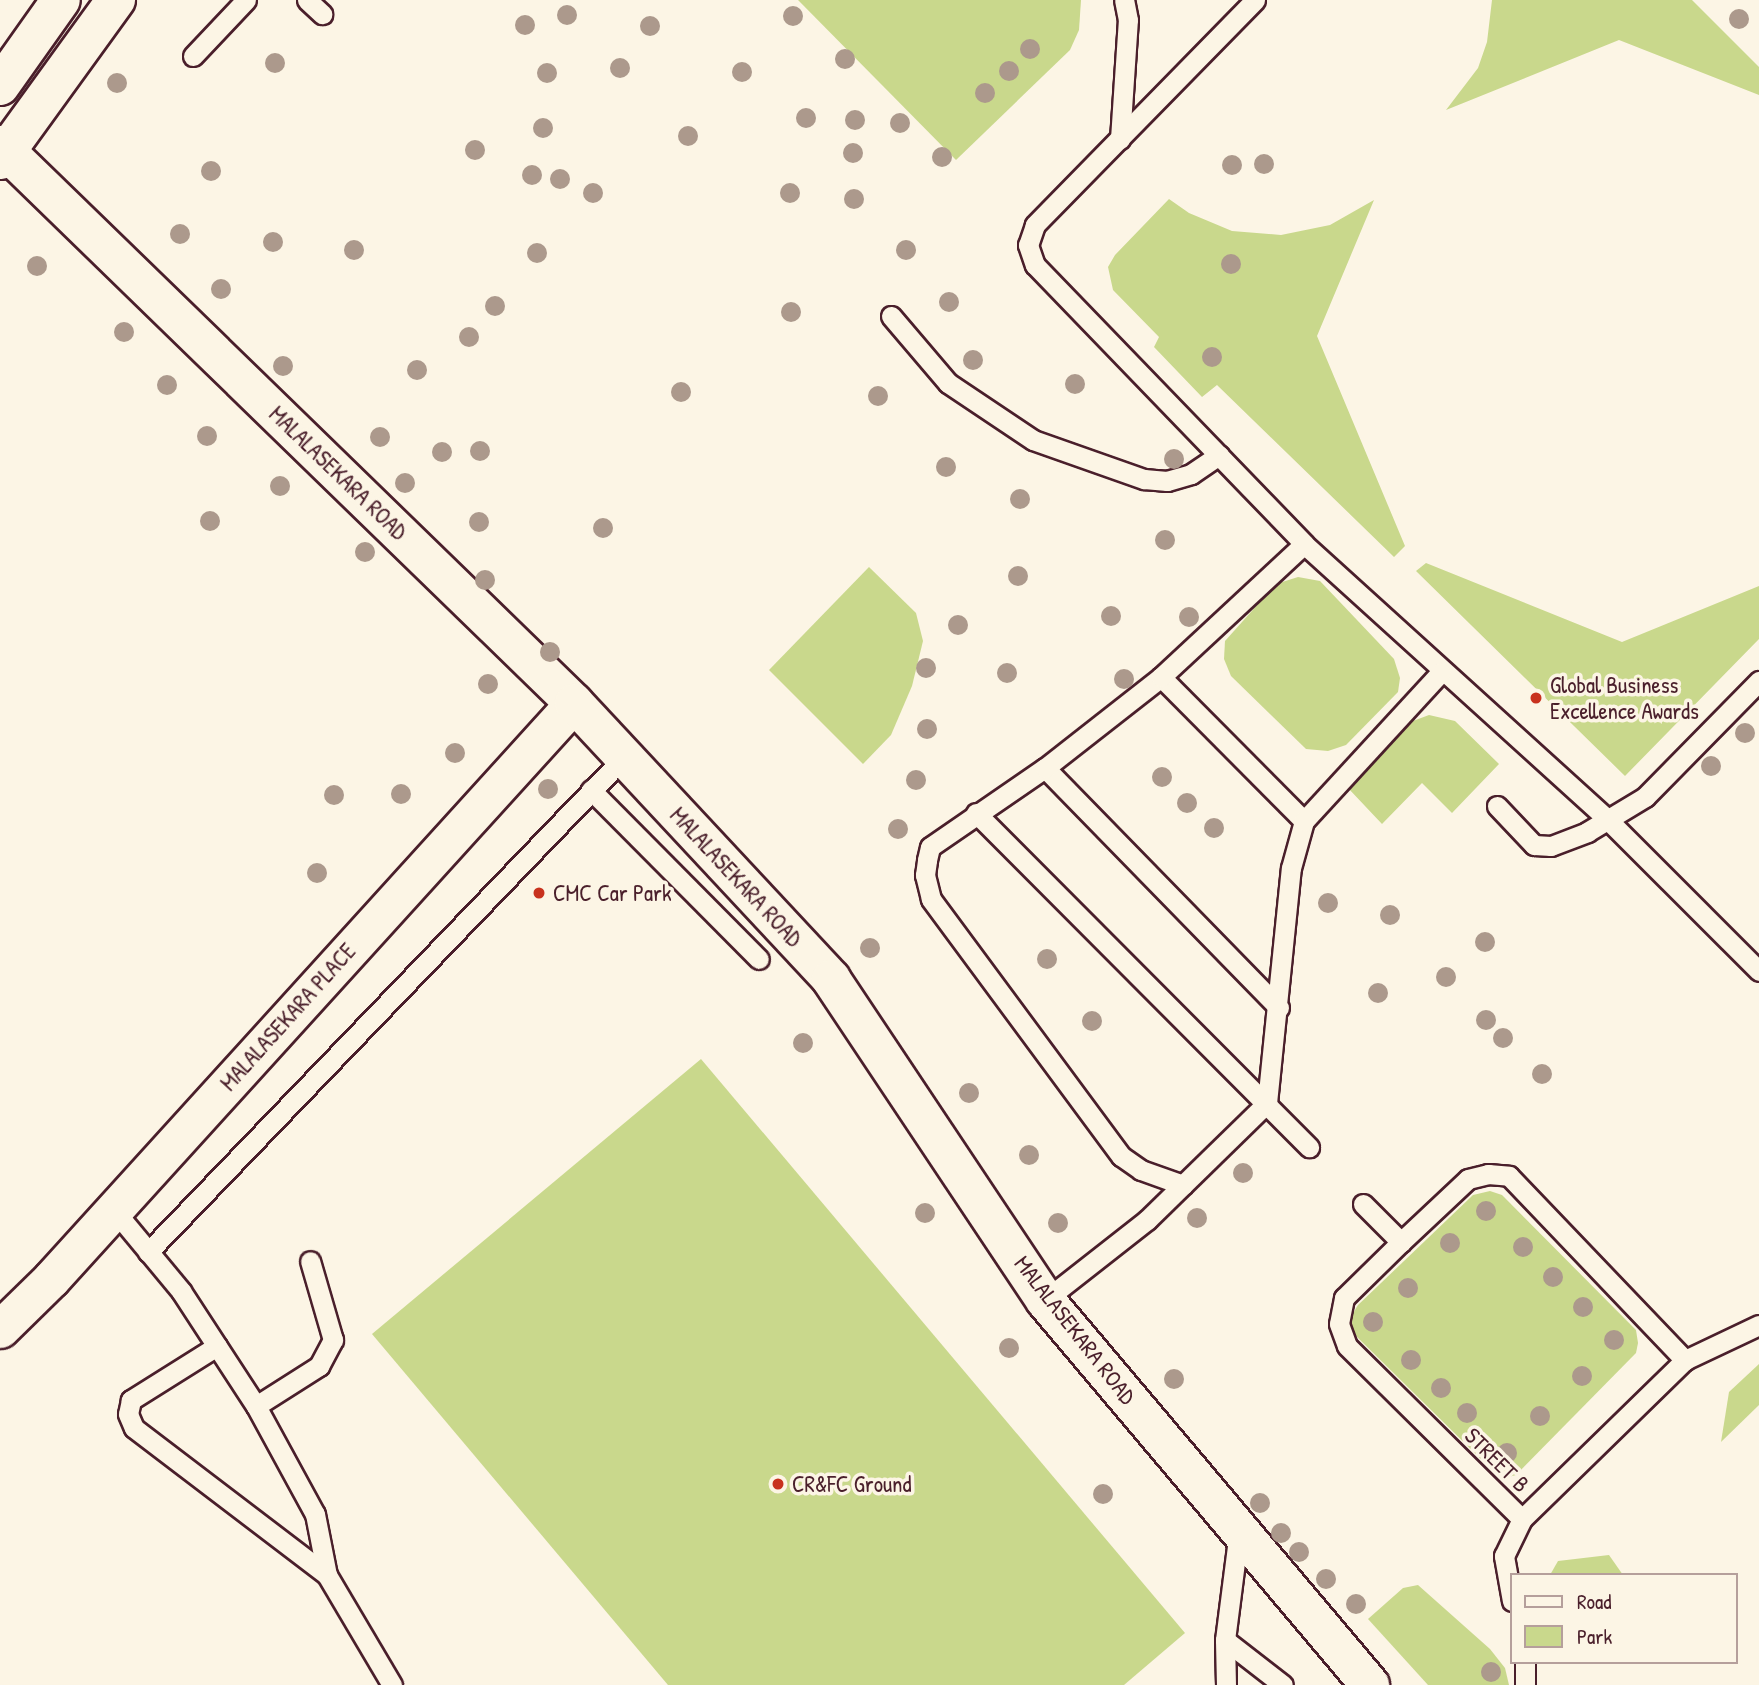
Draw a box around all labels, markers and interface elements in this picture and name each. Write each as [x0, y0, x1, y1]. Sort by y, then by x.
street label: MALALASEKARA ROAD [263, 400, 413, 546]
place label: Global Business Excellence Awards [1550, 671, 1699, 725]
marker: Global Business Excellence Awards [1528, 690, 1544, 706]
street label: MALALASEKARA ROAD [664, 801, 808, 953]
place label: CMC Car Park [553, 879, 671, 907]
marker: CMC Car Park [531, 885, 547, 901]
street label: MALALASEKARA PLACE [215, 938, 361, 1096]
street label: MALALASEKARA ROAD [1008, 1250, 1142, 1410]
street label: STREET B [1459, 1422, 1535, 1498]
place label: CR&FC Ground [792, 1470, 911, 1498]
marker: CR&FC Ground [770, 1476, 786, 1492]
legend [1510, 1573, 1738, 1664]
text: Road [1577, 1587, 1611, 1616]
text: Park [1577, 1622, 1612, 1651]

